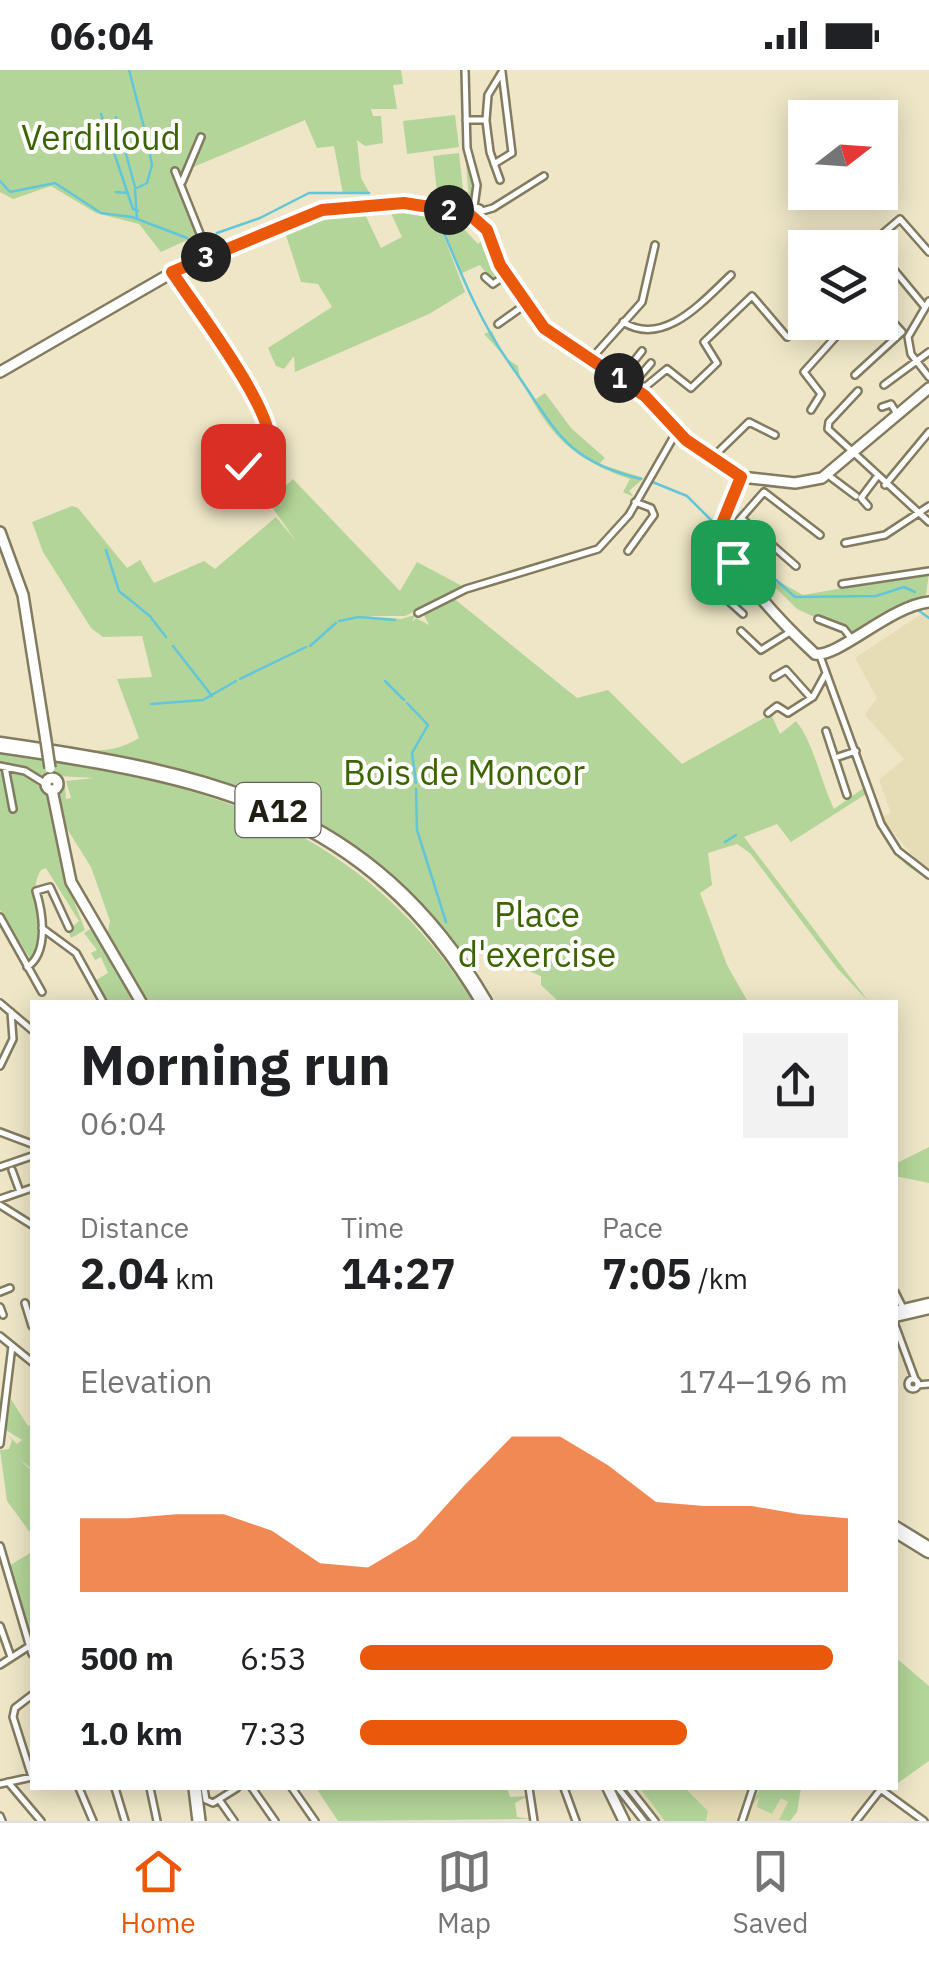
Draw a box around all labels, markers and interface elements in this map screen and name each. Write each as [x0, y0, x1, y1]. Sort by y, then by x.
text: 06:04 [50, 11, 154, 60]
north arrow [788, 100, 898, 210]
map controls [788, 100, 898, 340]
park label: Verdilloud [21, 114, 181, 160]
pin: 2 [424, 185, 474, 235]
text: 2 [441, 191, 457, 228]
button: layers [788, 230, 898, 340]
pin: 3 [181, 232, 231, 282]
text: 3 [198, 238, 214, 275]
pin: 1 [594, 353, 644, 403]
text: 1 [611, 359, 627, 396]
pin [201, 424, 286, 509]
icon: check [216, 439, 271, 494]
pin [691, 520, 776, 605]
icon: arrive [706, 535, 761, 590]
park label: Bois de Moncor [343, 749, 585, 795]
road number: A12 [236, 783, 320, 837]
park label: Place d'exercise [458, 891, 616, 977]
text: Morning run [80, 1029, 391, 1100]
button: share [743, 1033, 848, 1138]
text: 06:04 [80, 1102, 166, 1144]
text: Distance [80, 1209, 189, 1246]
text: Time [341, 1209, 404, 1246]
text: Pace [602, 1209, 663, 1246]
text: 2.04 [80, 1246, 169, 1301]
text: 14:27 [341, 1246, 456, 1301]
text: 7:05 [602, 1246, 691, 1301]
text: km [169, 1260, 214, 1297]
text: /km [691, 1260, 748, 1297]
text: Elevation [80, 1360, 213, 1402]
text: 174–196 m [678, 1360, 848, 1402]
text: 500 m [80, 1637, 174, 1679]
text: 6:53 [240, 1637, 307, 1679]
text: 1.0 km [80, 1712, 183, 1754]
text: 7:33 [240, 1712, 307, 1754]
tab: Home [120, 1844, 196, 1941]
tab: Map [437, 1844, 492, 1941]
tab: Saved [732, 1844, 809, 1941]

